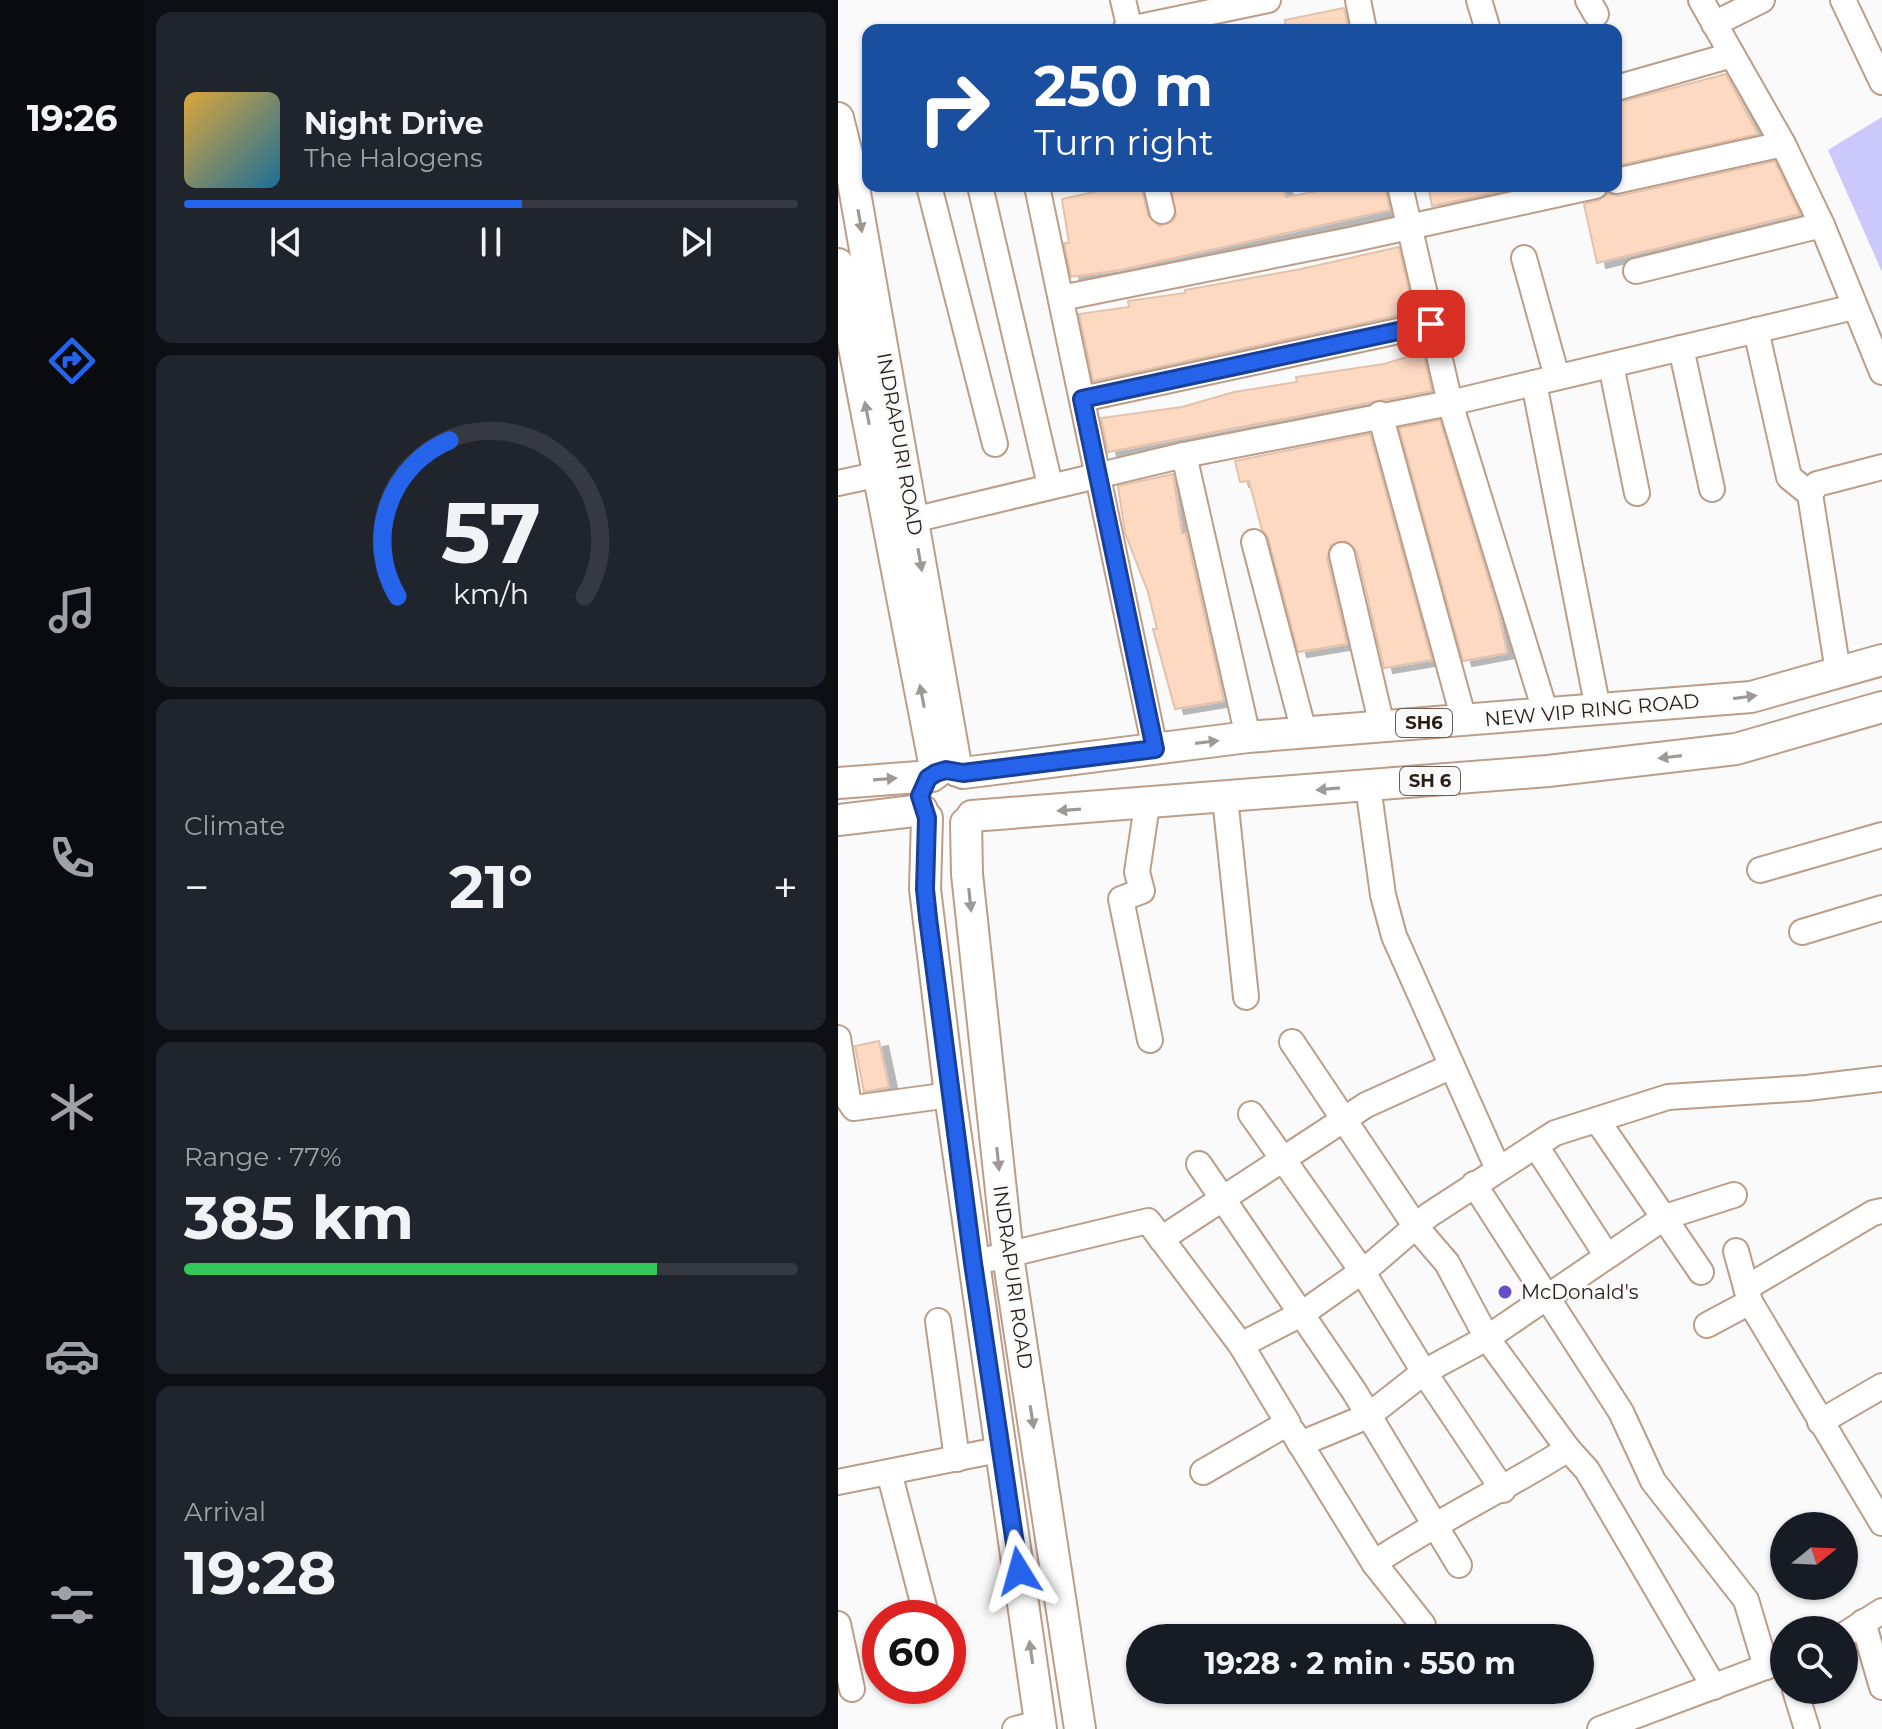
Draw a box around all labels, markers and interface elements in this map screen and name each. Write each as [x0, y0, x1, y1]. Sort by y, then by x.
text: 250 m [1034, 52, 1213, 120]
icon: right [902, 56, 1006, 160]
text: 19:26 [27, 96, 117, 140]
text: Night Drive [304, 105, 484, 142]
text: Turn right [1034, 120, 1214, 164]
text: The Halogens [304, 142, 483, 174]
one-way arrow [855, 209, 867, 234]
icon: previous [264, 220, 308, 264]
icon: pause [469, 220, 513, 264]
icon: next [674, 220, 718, 264]
pin [1397, 290, 1465, 358]
icon: arrive [1409, 302, 1453, 346]
icon: directions [44, 333, 100, 389]
street label: INDRAPURI ROAD [872, 351, 928, 537]
one-way arrow [860, 401, 873, 426]
text: 57 [441, 482, 541, 584]
one-way arrow [915, 548, 927, 573]
text: km/h [453, 576, 529, 611]
icon: music [44, 582, 100, 638]
one-way arrow [915, 683, 927, 708]
street label: NEW VIP RING ROAD [1484, 689, 1700, 731]
one-way arrow [1733, 690, 1758, 703]
road number: SH6 [1396, 709, 1452, 737]
one-way arrow [1195, 735, 1220, 748]
one-way arrow [1658, 750, 1683, 763]
road number: SH 6 [1400, 767, 1460, 795]
one-way arrow [873, 772, 898, 785]
one-way arrow [1315, 783, 1340, 796]
one-way arrow [1056, 804, 1081, 817]
text: Climate [184, 810, 285, 842]
icon: phone [44, 830, 100, 886]
text: 21° [449, 850, 533, 923]
text: − [184, 860, 209, 914]
text: + [773, 860, 798, 914]
one-way arrow [964, 888, 977, 913]
icon: climate [44, 1079, 100, 1135]
text: Range · 77% [184, 1141, 341, 1173]
one-way arrow [991, 1147, 1004, 1172]
text: 385 km [184, 1181, 414, 1254]
street label: INDRAPURI ROAD [988, 1184, 1038, 1370]
place label: McDonald's [1521, 1280, 1639, 1304]
marker: McDonald's [1496, 1283, 1514, 1301]
icon: car [44, 1328, 100, 1384]
one-way arrow [1027, 1404, 1039, 1429]
text: Arrival [184, 1496, 266, 1528]
north arrow [1770, 1512, 1858, 1600]
map controls [1770, 1512, 1858, 1704]
position arrow [977, 1529, 1061, 1613]
text: 19:28 [184, 1536, 336, 1609]
icon: filters [44, 1577, 100, 1633]
speed limit sign: 60 [862, 1600, 966, 1704]
button: search [1770, 1616, 1858, 1704]
one-way arrow [1024, 1639, 1037, 1664]
text: 19:28 · 2 min · 550 m [1204, 1645, 1516, 1682]

